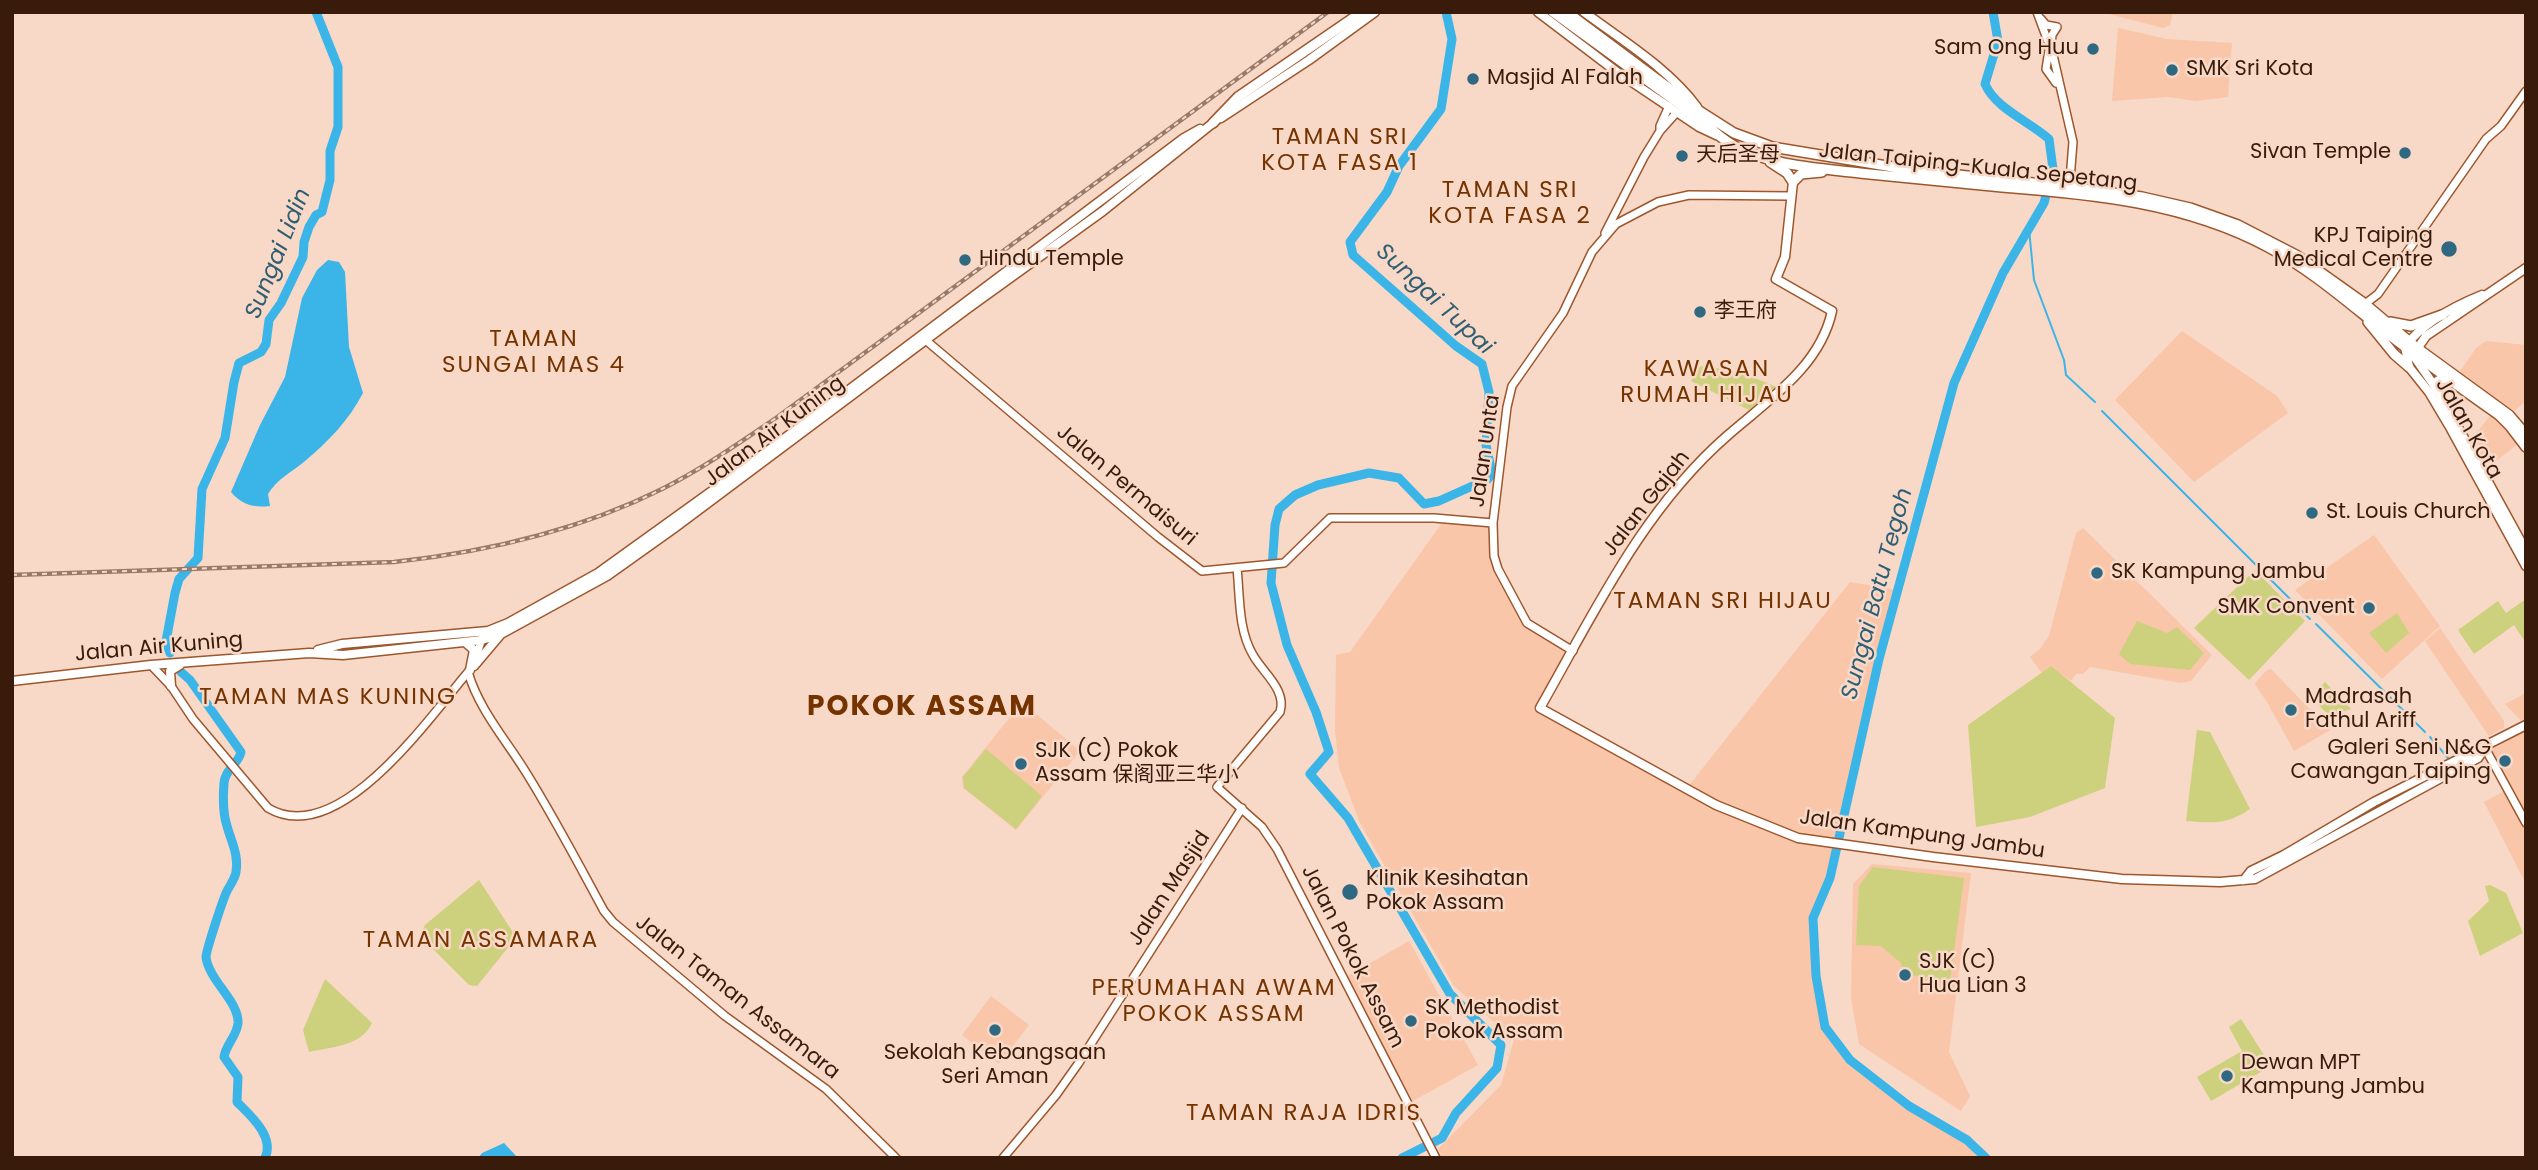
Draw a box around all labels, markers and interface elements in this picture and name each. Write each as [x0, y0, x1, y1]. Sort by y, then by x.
place label: Sam Ong Huu [1934, 36, 2079, 62]
marker: Sam Ong Huu [2085, 41, 2101, 57]
place label: SMK Sri Kota [2186, 57, 2313, 83]
marker: SMK Sri Kota [2164, 62, 2180, 78]
place label: Masjid Al Falah [1487, 66, 1643, 92]
marker: Masjid Al Falah [1465, 71, 1481, 87]
district label: TAMAN SRI KOTA FASA 1 [1263, 124, 1417, 178]
street label: Jalan Taiping-Kuala Sepetang [1817, 139, 2139, 197]
place label: Sivan Temple [2250, 140, 2391, 166]
place label: 天后圣母 [1696, 143, 1780, 169]
marker: Sivan Temple [2397, 145, 2413, 161]
marker: 天后圣母 [1674, 148, 1690, 164]
district label: TAMAN SRI KOTA FASA 2 [1430, 177, 1590, 231]
water label: Sungai Lidin [240, 185, 318, 323]
place label: KPJ Taiping Medical Centre [2274, 224, 2433, 274]
water label: Sungai Tupai [1370, 239, 1498, 361]
marker: KPJ Taiping Medical Centre [2439, 239, 2459, 259]
place label: Hindu Temple [979, 247, 1124, 273]
marker: Hindu Temple [957, 252, 973, 268]
place label: 李王府 [1714, 299, 1777, 325]
marker: 李王府 [1692, 304, 1708, 320]
district label: TAMAN SUNGAI MAS 4 [444, 326, 624, 380]
district label: KAWASAN RUMAH HIJAU [1622, 356, 1792, 410]
street label: Jalan Air Kuning [700, 371, 850, 493]
street label: Jalan Kota [2429, 374, 2507, 484]
street label: Jalan Unta [1466, 393, 1506, 509]
street label: Jalan Permaisuri [1051, 420, 1201, 552]
street label: Jalan Gajah [1598, 446, 1696, 562]
water label: Sungai Batu Tegoh [1836, 485, 1920, 703]
place label: St. Louis Church [2326, 500, 2491, 526]
marker: St. Louis Church [2304, 505, 2320, 521]
place label: SK Kampung Jambu [2111, 560, 2325, 586]
marker: SK Kampung Jambu [2089, 565, 2105, 581]
district label: TAMAN SRI HIJAU [1615, 588, 1831, 616]
place label: SMK Convent [2217, 595, 2355, 621]
marker: SMK Convent [2361, 600, 2377, 616]
street label: Jalan Air Kuning [74, 628, 244, 668]
district label: TAMAN MAS KUNING [201, 684, 455, 712]
place label: Madrasah Fathul Ariff [2305, 685, 2416, 735]
district label: POKOK ASSAM [808, 691, 1036, 725]
marker: Madrasah Fathul Ariff [2283, 702, 2299, 718]
place label: Galeri Seni N&G Cawangan Taiping [2291, 736, 2491, 786]
place label: SJK (C) Pokok Assam 保阁亚三华小 [1035, 739, 1239, 789]
marker: Galeri Seni N&G Cawangan Taiping [2497, 753, 2513, 769]
marker: SJK (C) Pokok Assam 保阁亚三华小 [1013, 756, 1029, 772]
street label: Jalan Kampung Jambu [1798, 805, 2046, 865]
street label: Jalan Masjid [1124, 827, 1216, 951]
street label: Jalan Pokok Assam [1295, 861, 1409, 1053]
place label: Klinik Kesihatan Pokok Assam [1366, 867, 1529, 917]
marker: Klinik Kesihatan Pokok Assam [1340, 882, 1360, 902]
street label: Jalan Taman Assamara [630, 910, 844, 1086]
district label: TAMAN ASSAMARA [365, 927, 597, 955]
place label: SJK (C) Hua Lian 3 [1919, 950, 2027, 1000]
marker: SJK (C) Hua Lian 3 [1897, 967, 1913, 983]
district label: PERUMAHAN AWAM POKOK ASSAM [1093, 975, 1335, 1029]
place label: SK Methodist Pokok Assam [1425, 996, 1563, 1046]
marker: SK Methodist Pokok Assam [1403, 1013, 1419, 1029]
marker: Sekolah Kebangsaan Seri Aman [987, 1022, 1003, 1038]
place label: Sekolah Kebangsaan Seri Aman [884, 1041, 1106, 1091]
place label: Dewan MPT Kampung Jambu [2241, 1051, 2425, 1101]
marker: Dewan MPT Kampung Jambu [2219, 1068, 2235, 1084]
district label: TAMAN RAJA IDRIS [1188, 1100, 1420, 1128]

